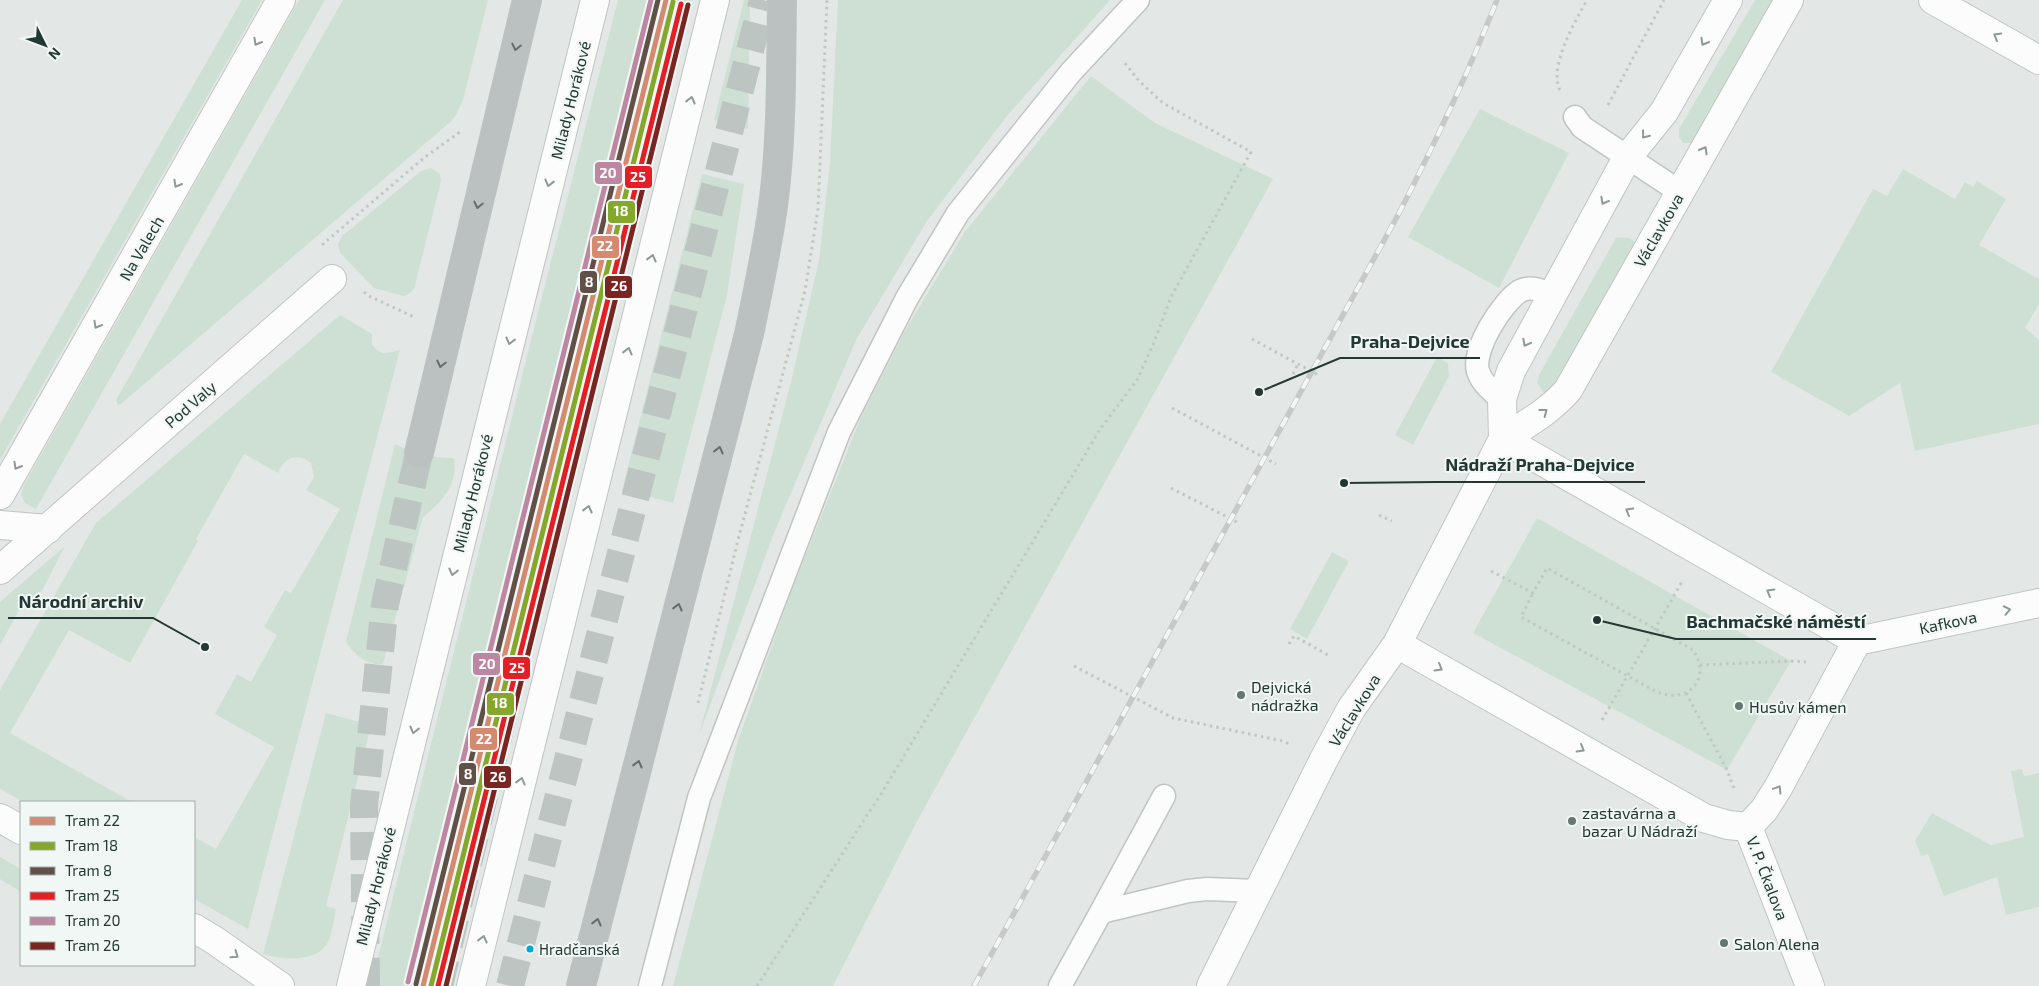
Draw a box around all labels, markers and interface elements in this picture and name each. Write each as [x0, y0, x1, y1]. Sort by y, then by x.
north arrow [20, 20, 70, 70]
one-way arrow [1993, 33, 2002, 43]
one-way arrow [254, 37, 264, 46]
one-way arrow [1700, 37, 1710, 46]
street label: Milady Horákové [546, 39, 594, 161]
one-way arrow [511, 43, 522, 52]
text: N [45, 45, 65, 63]
one-way arrow [685, 96, 695, 104]
one-way arrow [1643, 129, 1651, 138]
one-way arrow [1698, 146, 1708, 155]
line badge: 20 [594, 161, 623, 185]
text: 20 [600, 164, 617, 181]
line badge: 25 [624, 165, 653, 189]
text: 25 [630, 168, 646, 185]
one-way arrow [173, 178, 183, 187]
one-way arrow [544, 179, 555, 188]
street label: Václavkova [1629, 190, 1687, 270]
one-way arrow [1600, 196, 1610, 205]
line badge: 18 [607, 200, 636, 224]
one-way arrow [473, 201, 484, 210]
text: 18 [614, 202, 628, 219]
street label: Na Valech [115, 212, 167, 284]
line badge: 22 [591, 235, 620, 259]
text: 22 [597, 237, 613, 254]
one-way arrow [646, 253, 657, 262]
line badge: 8 [579, 270, 598, 294]
text: 8 [585, 273, 593, 290]
line badge: 26 [604, 275, 633, 299]
text: 26 [611, 277, 627, 294]
one-way arrow [93, 320, 103, 329]
callout: Praha-Dejvice [1340, 325, 1480, 358]
text: Praha-Dejvice [1350, 330, 1470, 352]
one-way arrow [505, 336, 516, 345]
one-way arrow [1522, 338, 1532, 347]
one-way arrow [622, 347, 633, 356]
one-way arrow [436, 359, 447, 368]
street label: Pod Valy [160, 376, 220, 431]
one-way arrow [1538, 409, 1548, 418]
street label: Milady Horákové [448, 432, 496, 554]
one-way arrow [713, 445, 724, 454]
callout: Nádraží Praha-Dejvice [1436, 449, 1645, 482]
text: Nádraží Praha-Dejvice [1445, 453, 1635, 475]
one-way arrow [13, 461, 23, 470]
one-way arrow [582, 505, 593, 513]
one-way arrow [1625, 507, 1634, 517]
one-way arrow [448, 568, 459, 577]
callout: Národní archiv [8, 585, 153, 618]
one-way arrow [1766, 588, 1775, 598]
text: Národní archiv [19, 590, 144, 612]
one-way arrow [673, 604, 683, 612]
one-way arrow [2003, 605, 2012, 616]
callout: Bachmačské náměstí [1676, 606, 1876, 639]
street label: Kafkova [1917, 607, 1979, 637]
text: Bachmačské náměstí [1686, 610, 1867, 632]
line badge: 20 [472, 652, 501, 676]
text: 20 [479, 655, 496, 672]
line badge: 25 [502, 656, 531, 680]
text: 25 [509, 659, 525, 676]
one-way arrow [1434, 662, 1443, 672]
street label: Václavkova [1324, 670, 1384, 750]
place label: Dejvická nádražka [1251, 677, 1319, 714]
marker: Dejvická nádražka [1235, 689, 1247, 701]
line badge: 18 [486, 692, 515, 716]
text: 18 [493, 694, 507, 711]
place label: Husův kámen [1749, 697, 1847, 716]
marker: Husův kámen [1733, 700, 1745, 712]
one-way arrow [409, 725, 420, 734]
line badge: 22 [469, 727, 498, 751]
text: 22 [476, 730, 492, 747]
one-way arrow [1575, 742, 1584, 752]
one-way arrow [632, 760, 643, 769]
line badge: 8 [458, 762, 477, 786]
text: 8 [464, 765, 472, 782]
line badge: 26 [483, 765, 512, 789]
text: 26 [490, 768, 506, 785]
one-way arrow [515, 776, 526, 785]
one-way arrow [1771, 785, 1781, 794]
legend [20, 801, 195, 966]
place label: zastavárna a bazar U Nádraží [1582, 803, 1698, 840]
text: Tram 22 [65, 811, 120, 829]
marker: zastavárna a bazar U Nádraží [1566, 815, 1578, 827]
street label: Milady Horákové [351, 825, 399, 947]
street label: V. P. Čkalova [1743, 833, 1793, 923]
text: Tram 18 [65, 836, 118, 854]
text: Tram 8 [65, 861, 112, 879]
text: Tram 25 [65, 886, 120, 904]
text: Tram 20 [65, 911, 121, 929]
one-way arrow [592, 918, 602, 926]
one-way arrow [477, 934, 488, 943]
place label: Salon Alena [1734, 934, 1819, 953]
text: Tram 26 [65, 936, 120, 954]
marker: Salon Alena [1718, 937, 1730, 949]
place label: Hradčanská [539, 940, 620, 958]
marker: Hradčanská [525, 944, 535, 954]
one-way arrow [229, 949, 238, 957]

